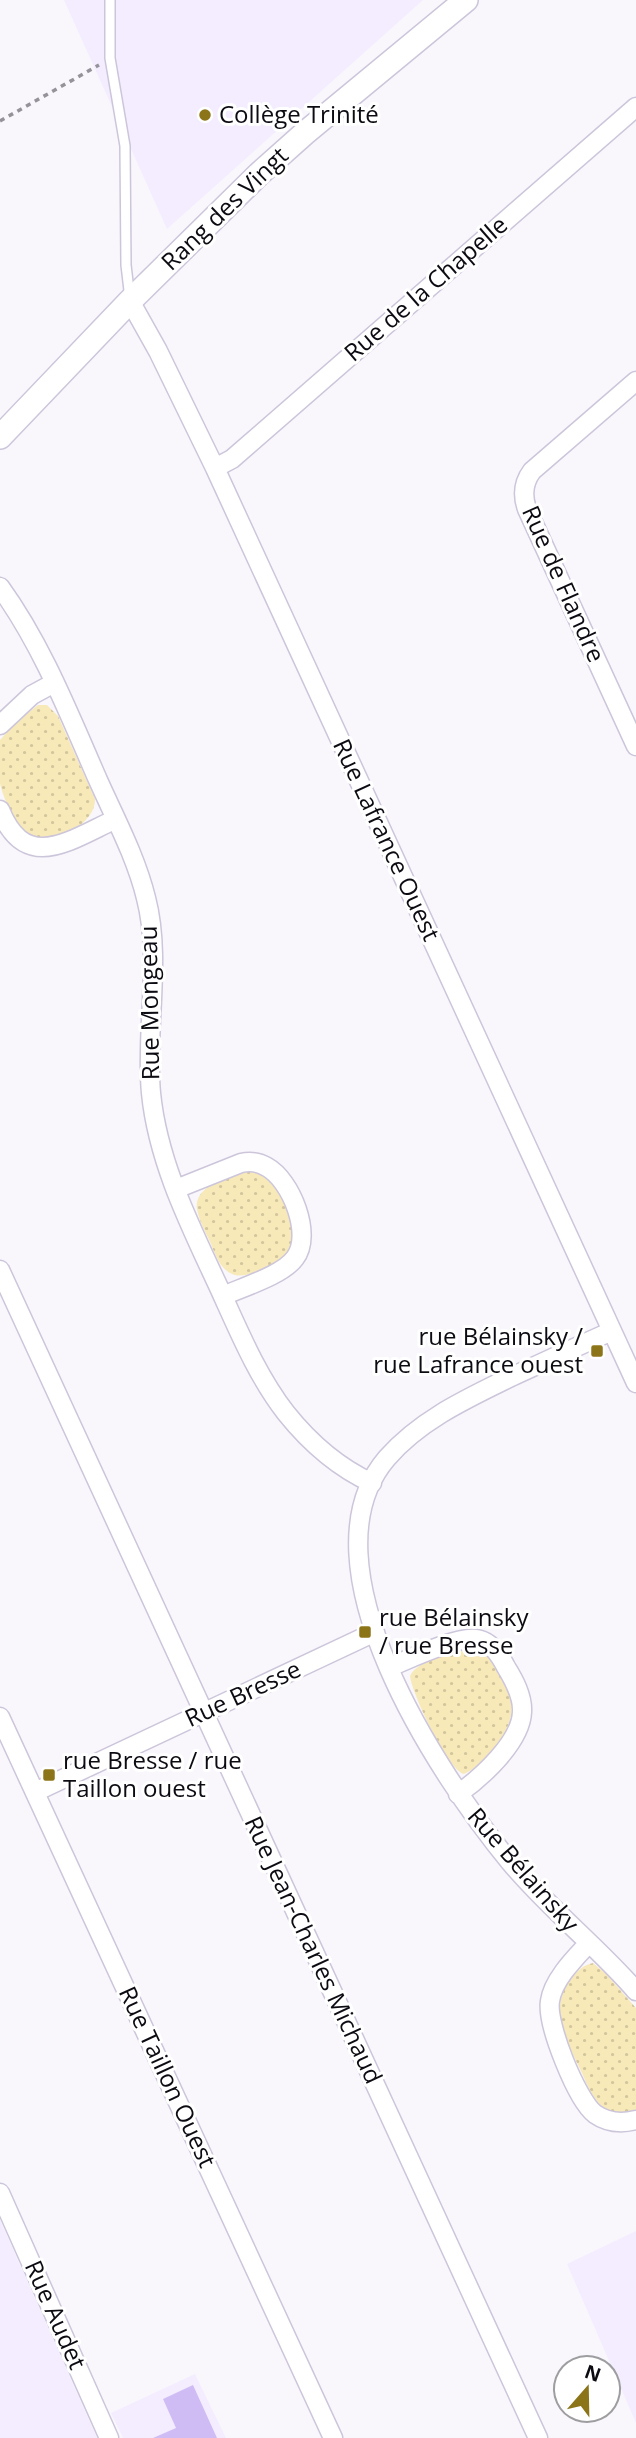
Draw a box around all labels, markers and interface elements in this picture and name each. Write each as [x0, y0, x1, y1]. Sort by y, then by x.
place label: Collège Trinité [219, 97, 379, 130]
marker: Collège Trinité [197, 107, 213, 123]
street label: Rang des Vingt [153, 139, 295, 277]
street label: Rue de la Chapelle [336, 208, 514, 368]
street label: Rue de Flandre [515, 500, 614, 667]
street label: Rue Lafrance Ouest [326, 733, 449, 946]
street label: Rue Mongeau [131, 925, 166, 1081]
place label: rue Bélainsky / rue Lafrance ouest [373, 1319, 583, 1380]
marker: rue Bélainsky / rue Lafrance ouest [589, 1343, 605, 1359]
place label: rue Bélainsky / rue Bresse [379, 1600, 529, 1661]
marker: rue Bélainsky / rue Bresse [357, 1624, 373, 1640]
street label: Rue Bresse [179, 1651, 306, 1734]
place label: rue Bresse / rue Taillon ouest [63, 1743, 242, 1804]
marker: rue Bresse / rue Taillon ouest [41, 1767, 57, 1783]
street label: Rue Bélainsky [461, 1800, 588, 1939]
street label: Rue Jean-Charles Michaud [238, 1810, 391, 2089]
street label: Rue Taillon Ouest [112, 1980, 225, 2172]
street label: Rue Audet [18, 2255, 95, 2374]
north arrow [552, 2354, 622, 2424]
text: N [581, 2358, 605, 2388]

